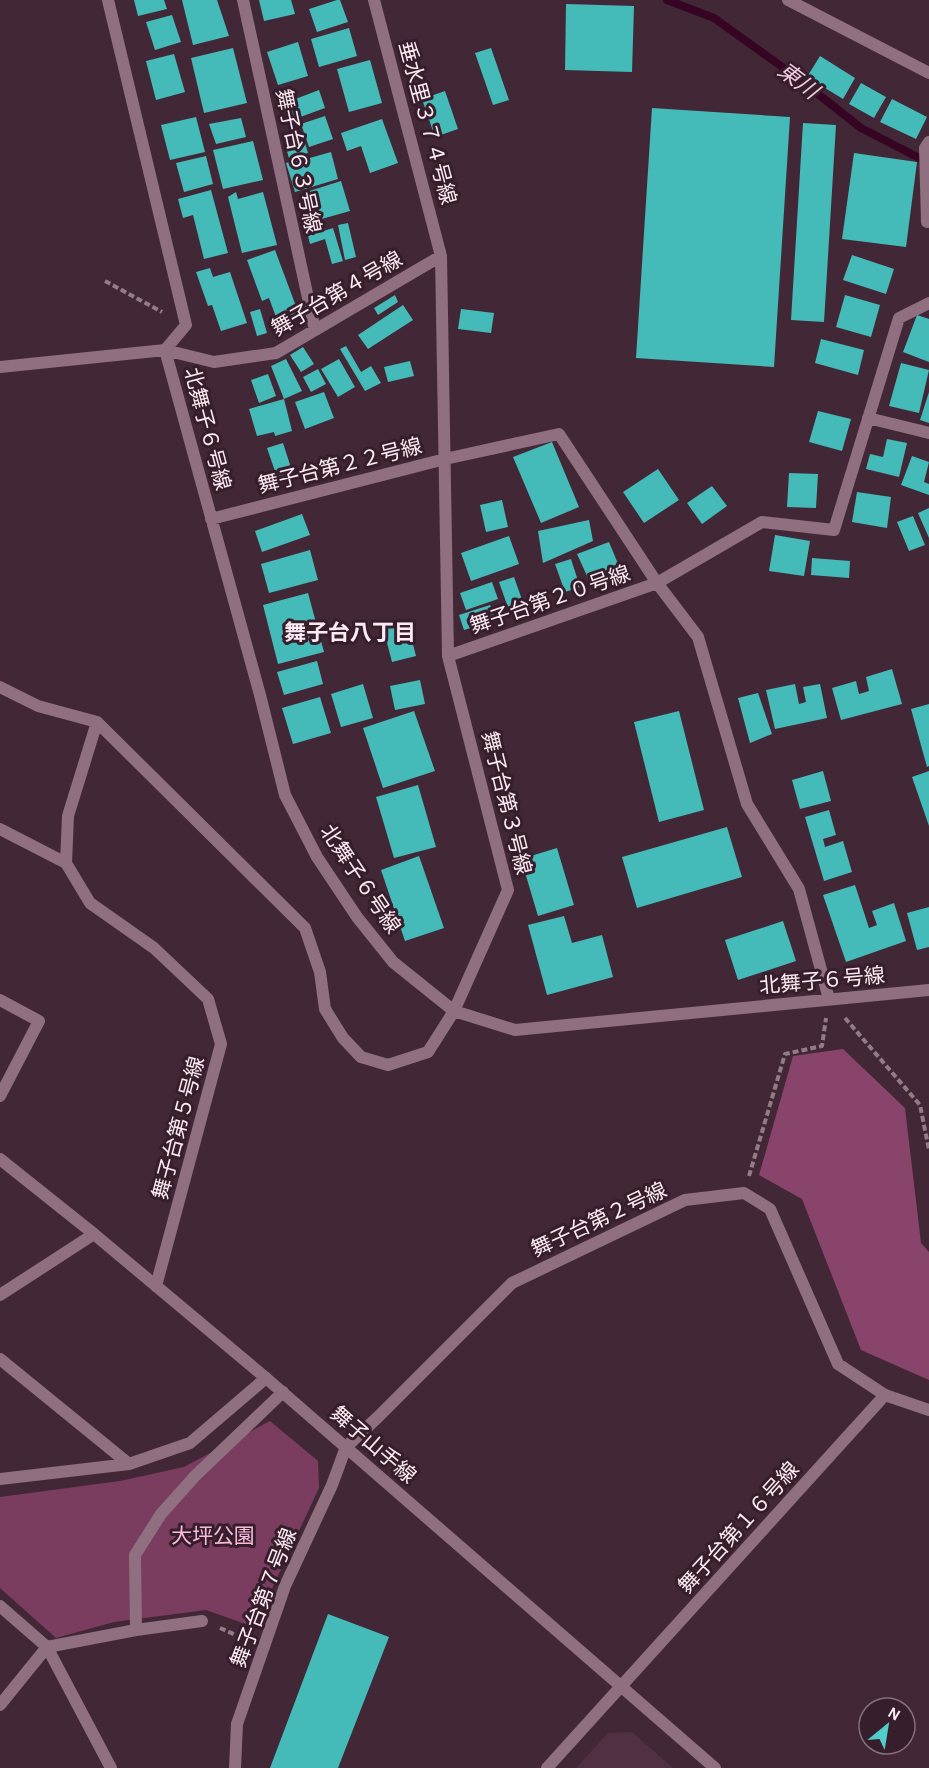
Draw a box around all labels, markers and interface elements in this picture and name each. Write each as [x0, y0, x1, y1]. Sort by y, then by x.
street label: 垂水里３７４号線 [395, 39, 460, 207]
water label: 東川 [774, 58, 824, 104]
street label: 舞子台６３号線 [272, 87, 325, 235]
street label: 舞子台第４号線 [268, 247, 406, 340]
street label: 北舞子６号線 [181, 365, 234, 493]
street label: 舞子台第２２号線 [256, 435, 424, 497]
street label: 舞子台第２０号線 [467, 562, 633, 637]
district label: 舞子台八丁目 [284, 621, 416, 644]
street label: 舞子台第３号線 [478, 729, 535, 877]
street label: 北舞子６号線 [316, 820, 405, 937]
street label: 北舞子６号線 [758, 964, 886, 997]
street label: 舞子台第５号線 [149, 1054, 208, 1202]
street label: 舞子台第２号線 [528, 1179, 670, 1261]
street label: 舞子山手線 [326, 1402, 420, 1487]
street label: 舞子台第１６号線 [674, 1458, 803, 1597]
park label: 大坪公園 [171, 1525, 255, 1547]
street label: 舞子台第７号線 [227, 1525, 300, 1670]
north arrow [857, 1696, 917, 1756]
text: N [885, 1704, 903, 1724]

